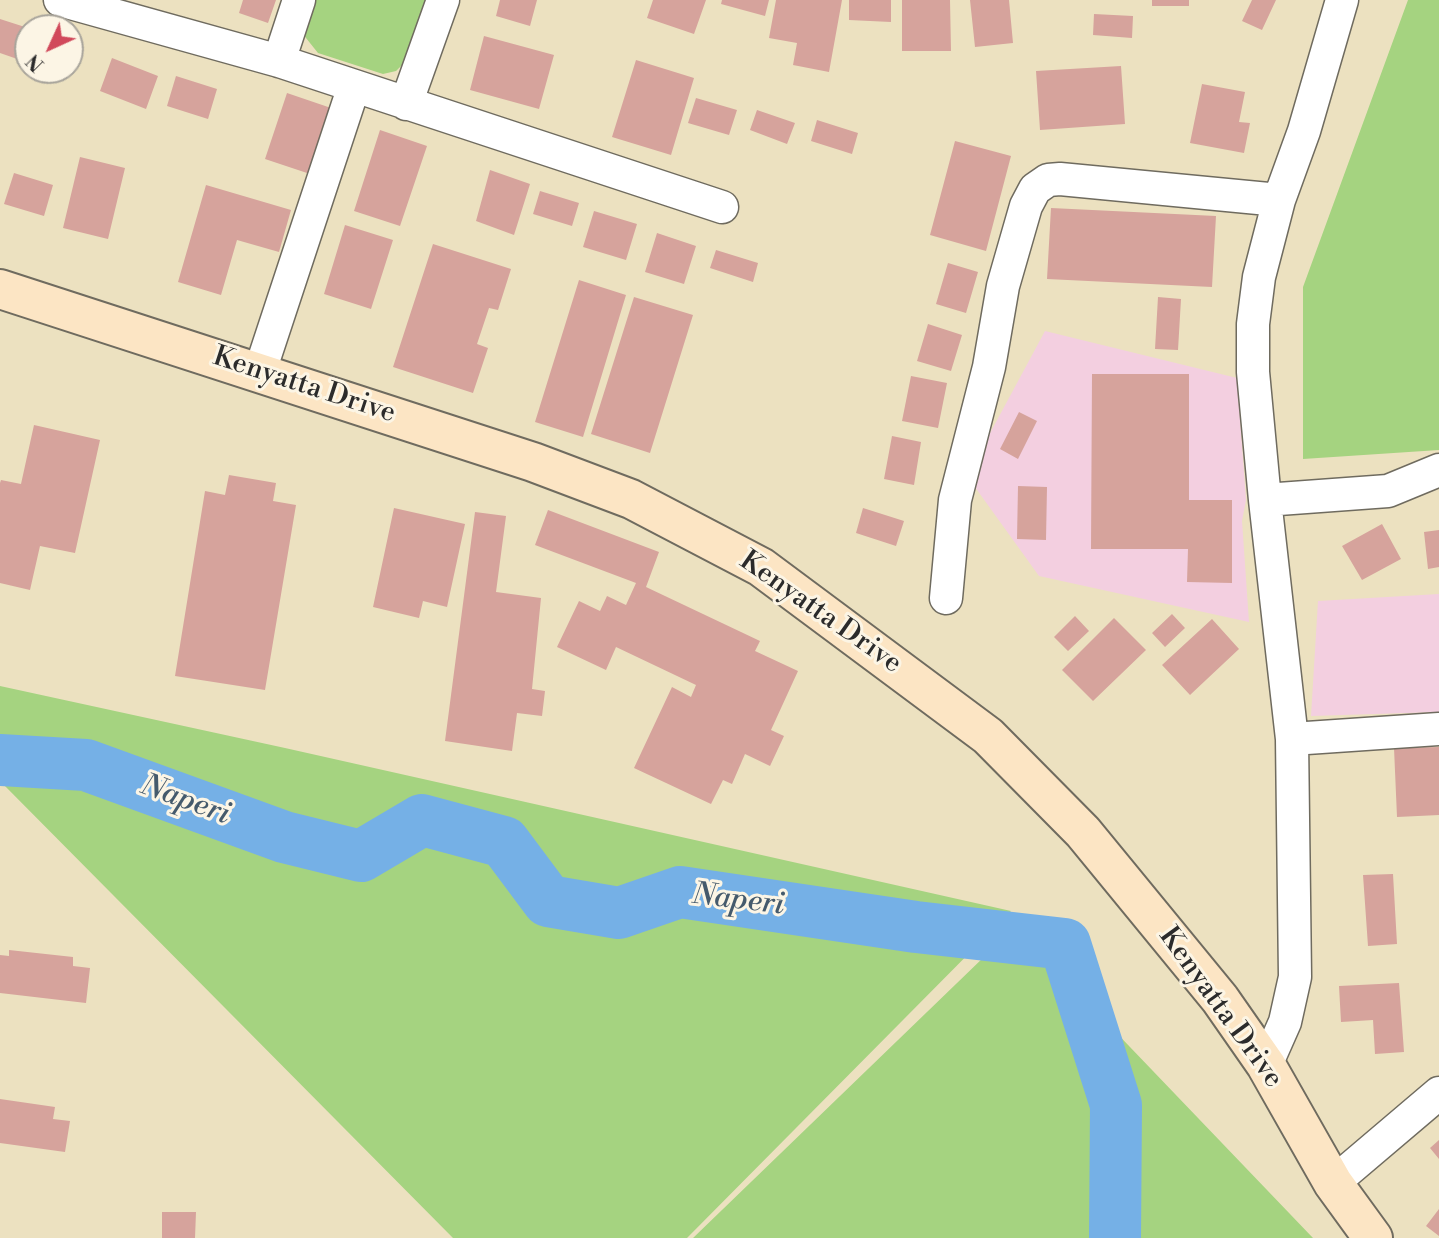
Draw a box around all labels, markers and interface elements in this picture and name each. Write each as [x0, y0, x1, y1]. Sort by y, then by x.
north arrow [14, 14, 84, 84]
text: N [22, 49, 49, 76]
street label: Kenyatta Drive [208, 341, 400, 431]
street label: Kenyatta Drive [733, 545, 907, 681]
water label: Naperi [135, 768, 235, 834]
water label: Naperi [690, 877, 786, 925]
street label: Kenyatta Drive [1151, 921, 1289, 1095]

